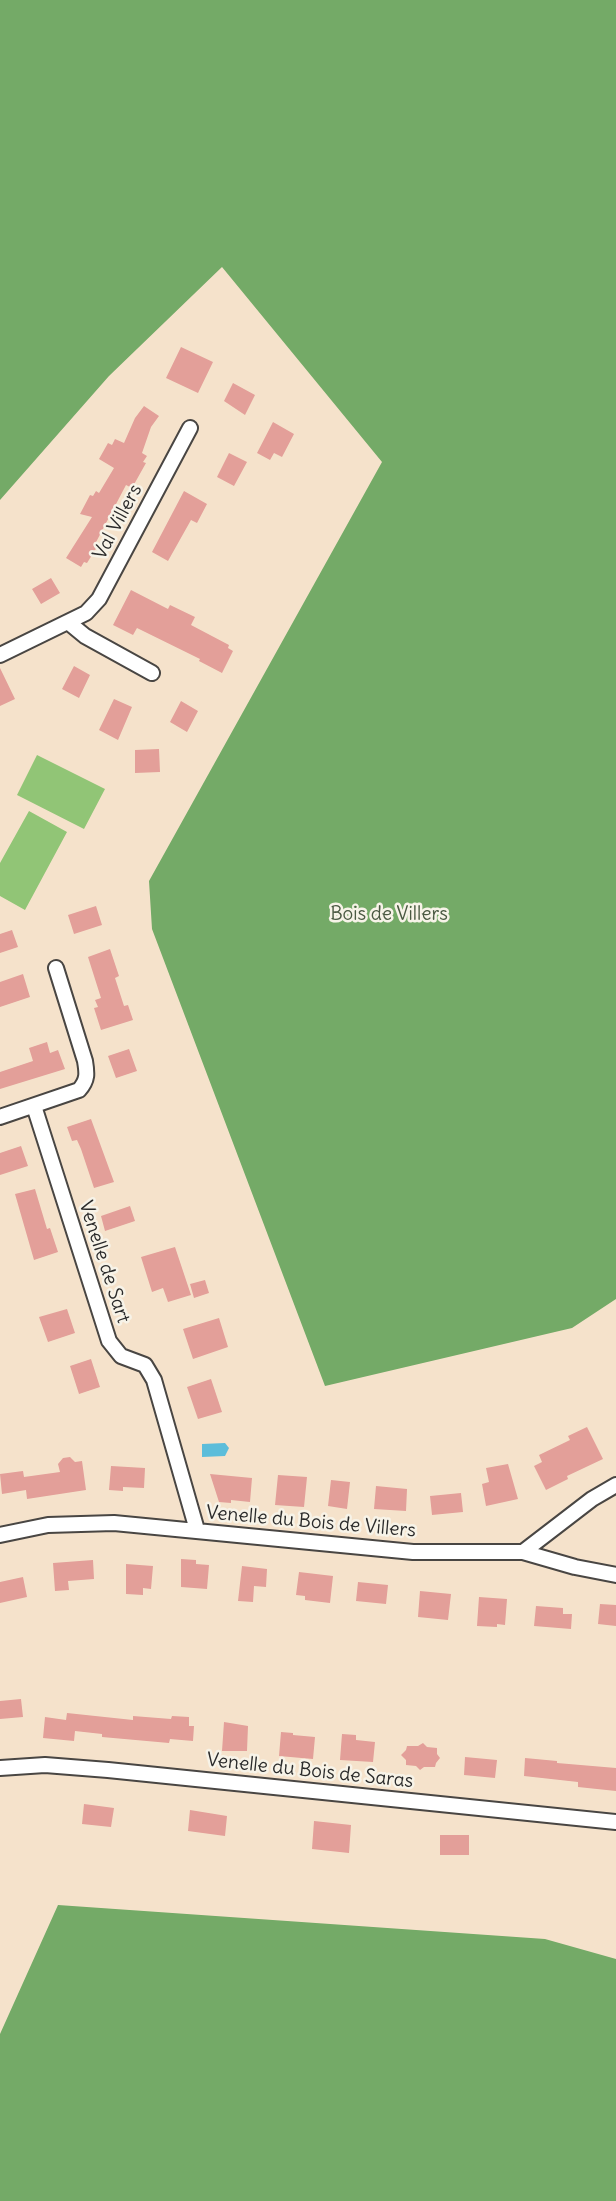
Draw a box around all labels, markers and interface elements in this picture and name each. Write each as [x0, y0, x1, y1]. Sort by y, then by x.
street label: Val Villers [89, 480, 147, 564]
park label: Bois de Villers [330, 904, 448, 926]
street label: Venelle de Sart [73, 1198, 135, 1326]
street label: Venelle du Bois de Villers [205, 1501, 417, 1543]
street label: Venelle du Bois de Saras [206, 1749, 414, 1793]

